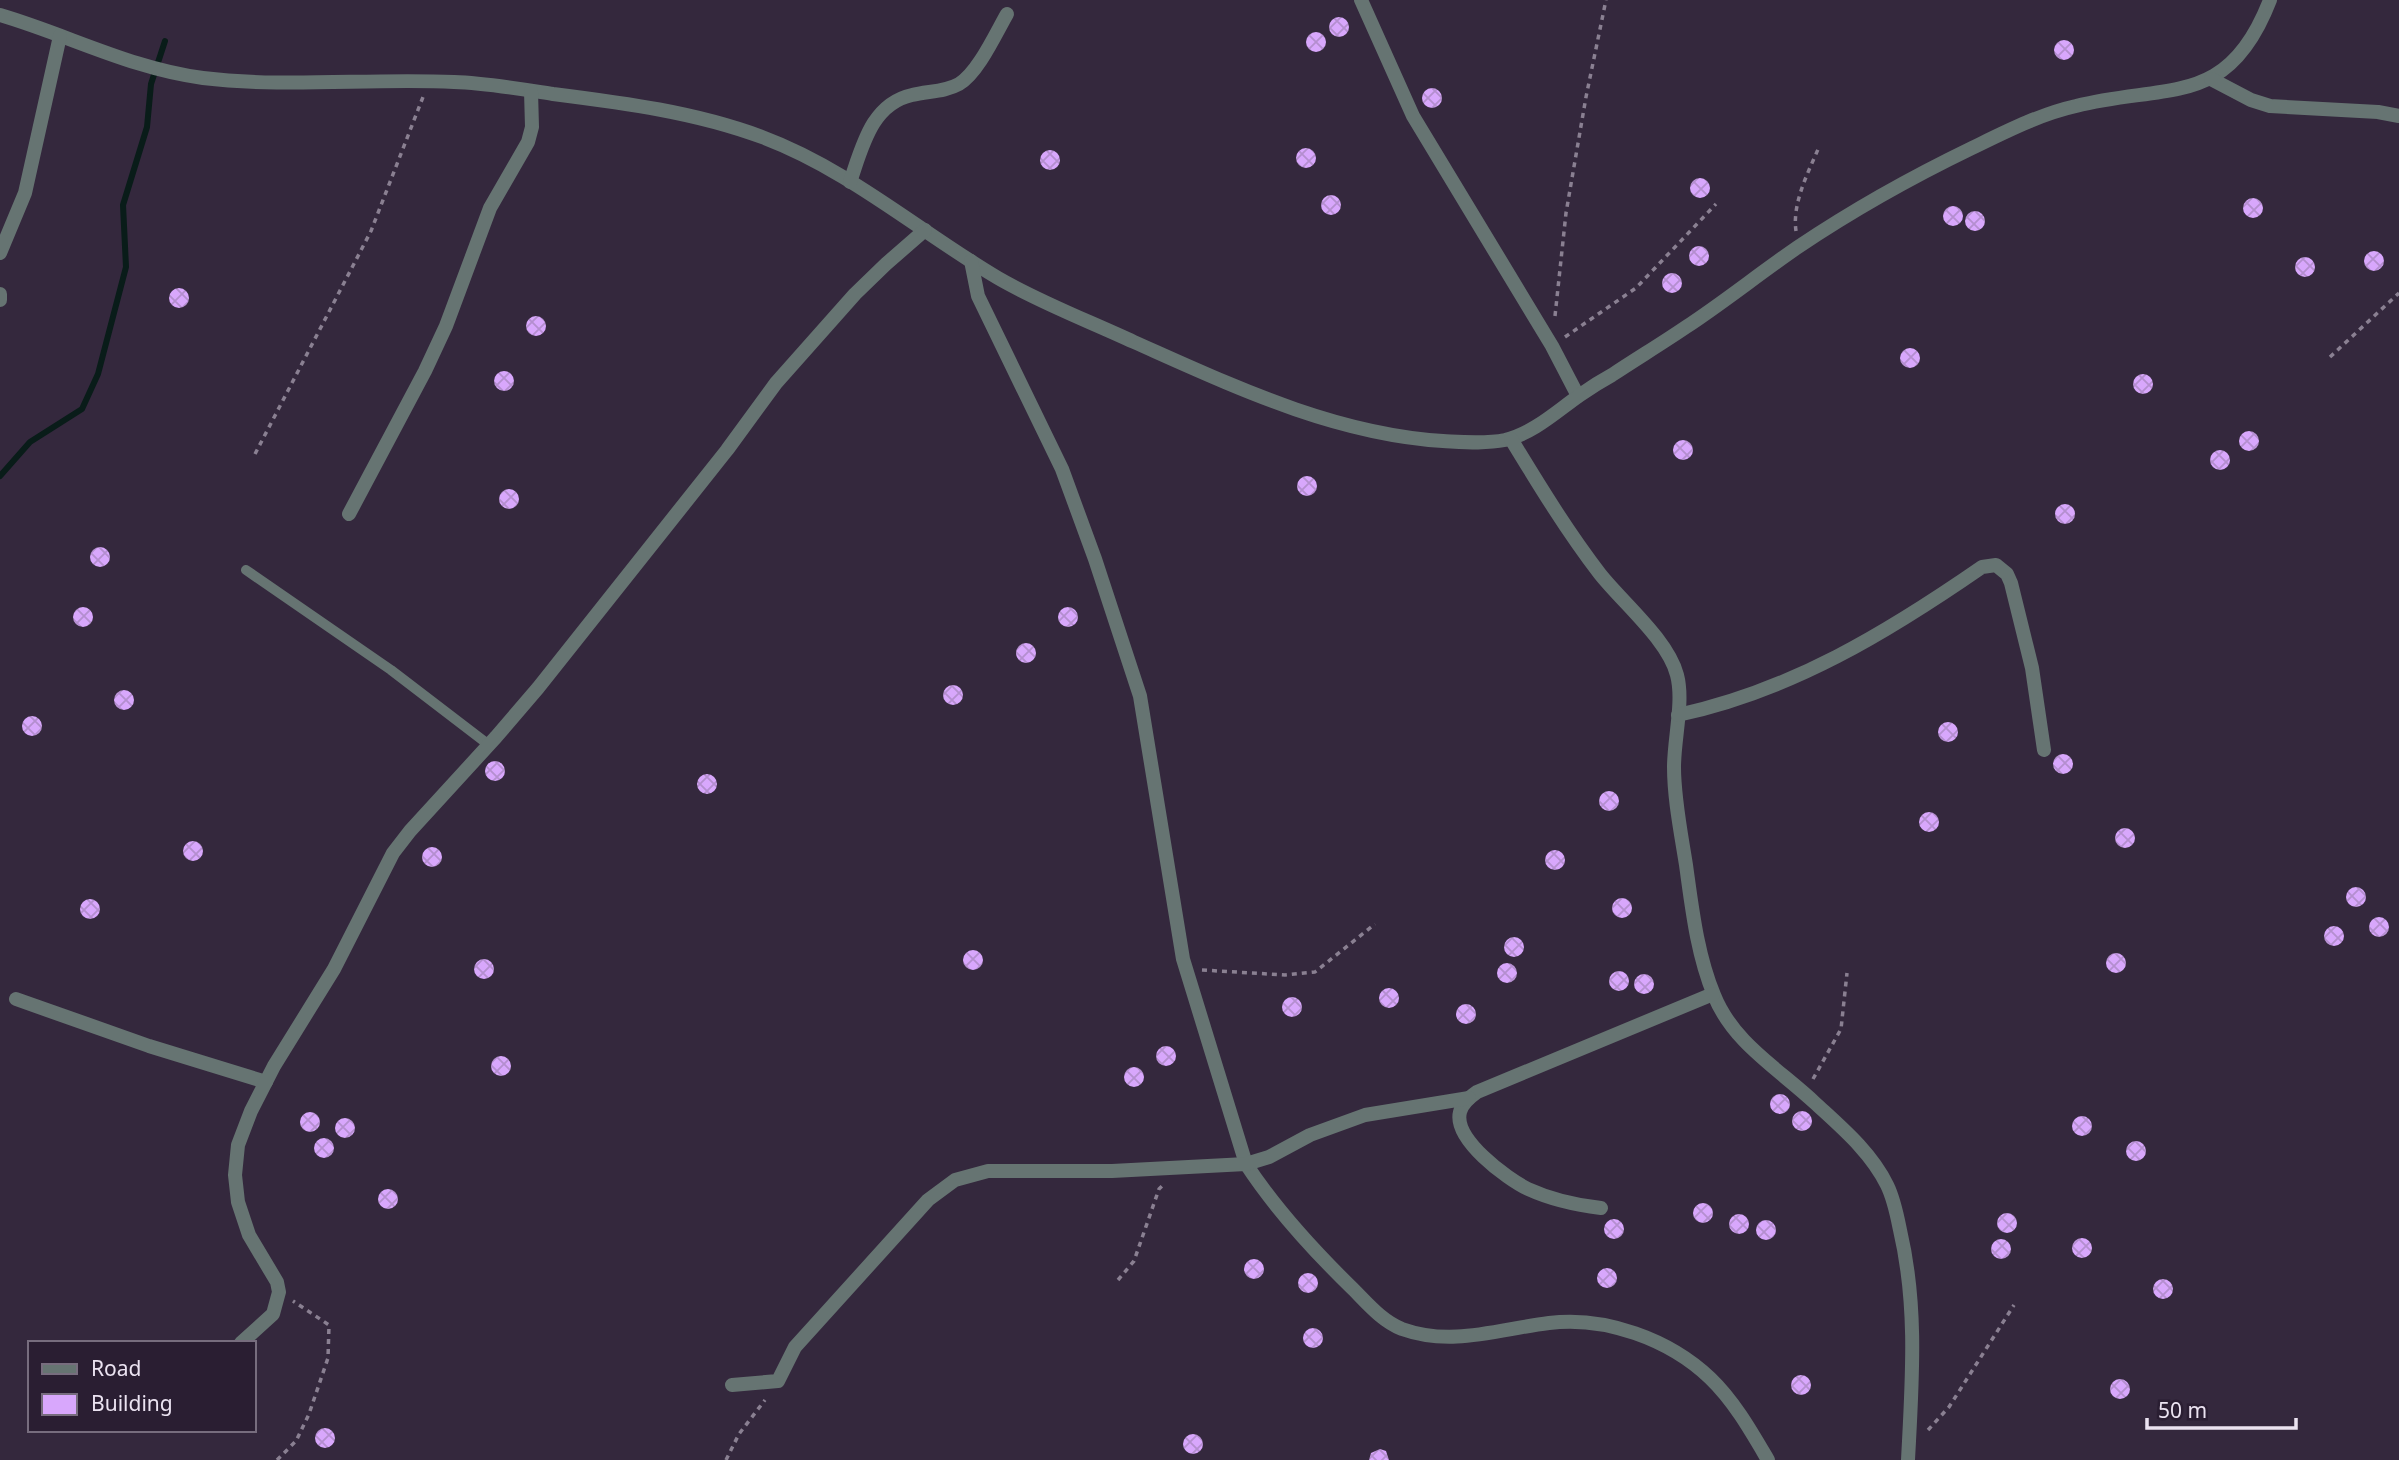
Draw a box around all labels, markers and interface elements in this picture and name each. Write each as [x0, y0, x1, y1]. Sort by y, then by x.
legend [28, 1341, 256, 1432]
text: Road [91, 1354, 141, 1382]
scale bar [2147, 1386, 2296, 1430]
text: Building [91, 1389, 173, 1417]
text: 50 m [2158, 1396, 2207, 1424]

